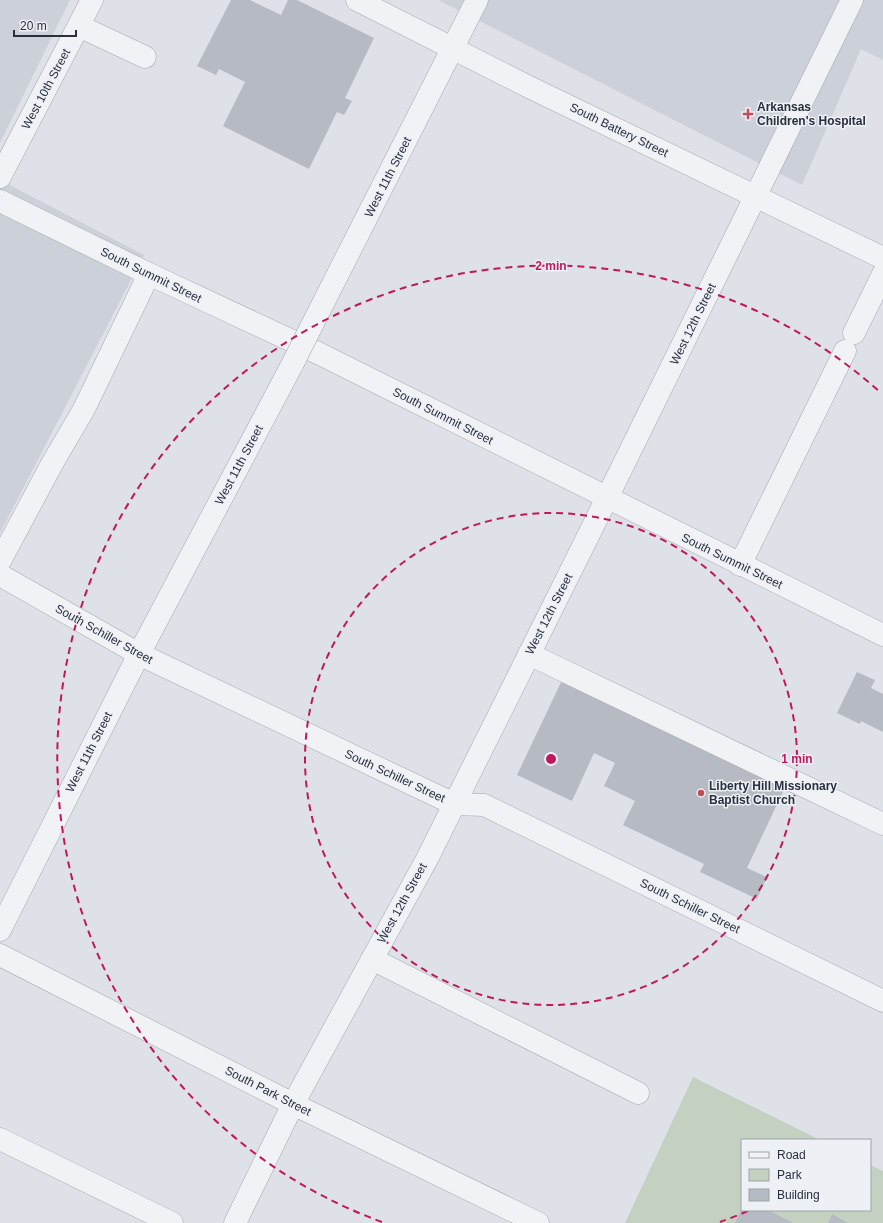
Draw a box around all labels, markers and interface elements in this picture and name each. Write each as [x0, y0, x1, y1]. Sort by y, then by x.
scale bar [14, 12, 76, 38]
text: 20 m [20, 19, 47, 33]
street label: West 10th Street [19, 46, 73, 132]
street label: South Battery Street [567, 100, 671, 160]
place label: Arkansas Children's Hospital [757, 100, 866, 128]
marker: Arkansas Children's Hospital [742, 108, 754, 120]
street label: West 11th Street [362, 134, 415, 220]
street label: South Summit Street [98, 244, 204, 306]
text: 2 min [535, 259, 567, 273]
street label: West 12th Street [667, 280, 719, 367]
street label: South Summit Street [390, 385, 496, 448]
street label: West 11th Street [212, 422, 266, 507]
street label: South Summit Street [679, 530, 785, 592]
street label: West 12th Street [523, 571, 576, 657]
street label: South Schiller Street [53, 601, 156, 667]
street label: West 11th Street [63, 709, 116, 795]
street label: South Schiller Street [342, 747, 448, 806]
centre of rings [544, 752, 558, 766]
text: 1 min [781, 752, 813, 766]
place label: Liberty Hill Missionary Baptist Church [709, 779, 837, 807]
marker: Liberty Hill Missionary Baptist Church [696, 788, 706, 798]
street label: West 12th Street [374, 860, 430, 945]
street label: South Schiller Street [638, 876, 743, 937]
street label: South Park Street [223, 1063, 314, 1119]
legend [741, 1139, 871, 1211]
text: Road [777, 1148, 806, 1162]
text: Park [777, 1168, 803, 1182]
text: Building [777, 1188, 820, 1202]

